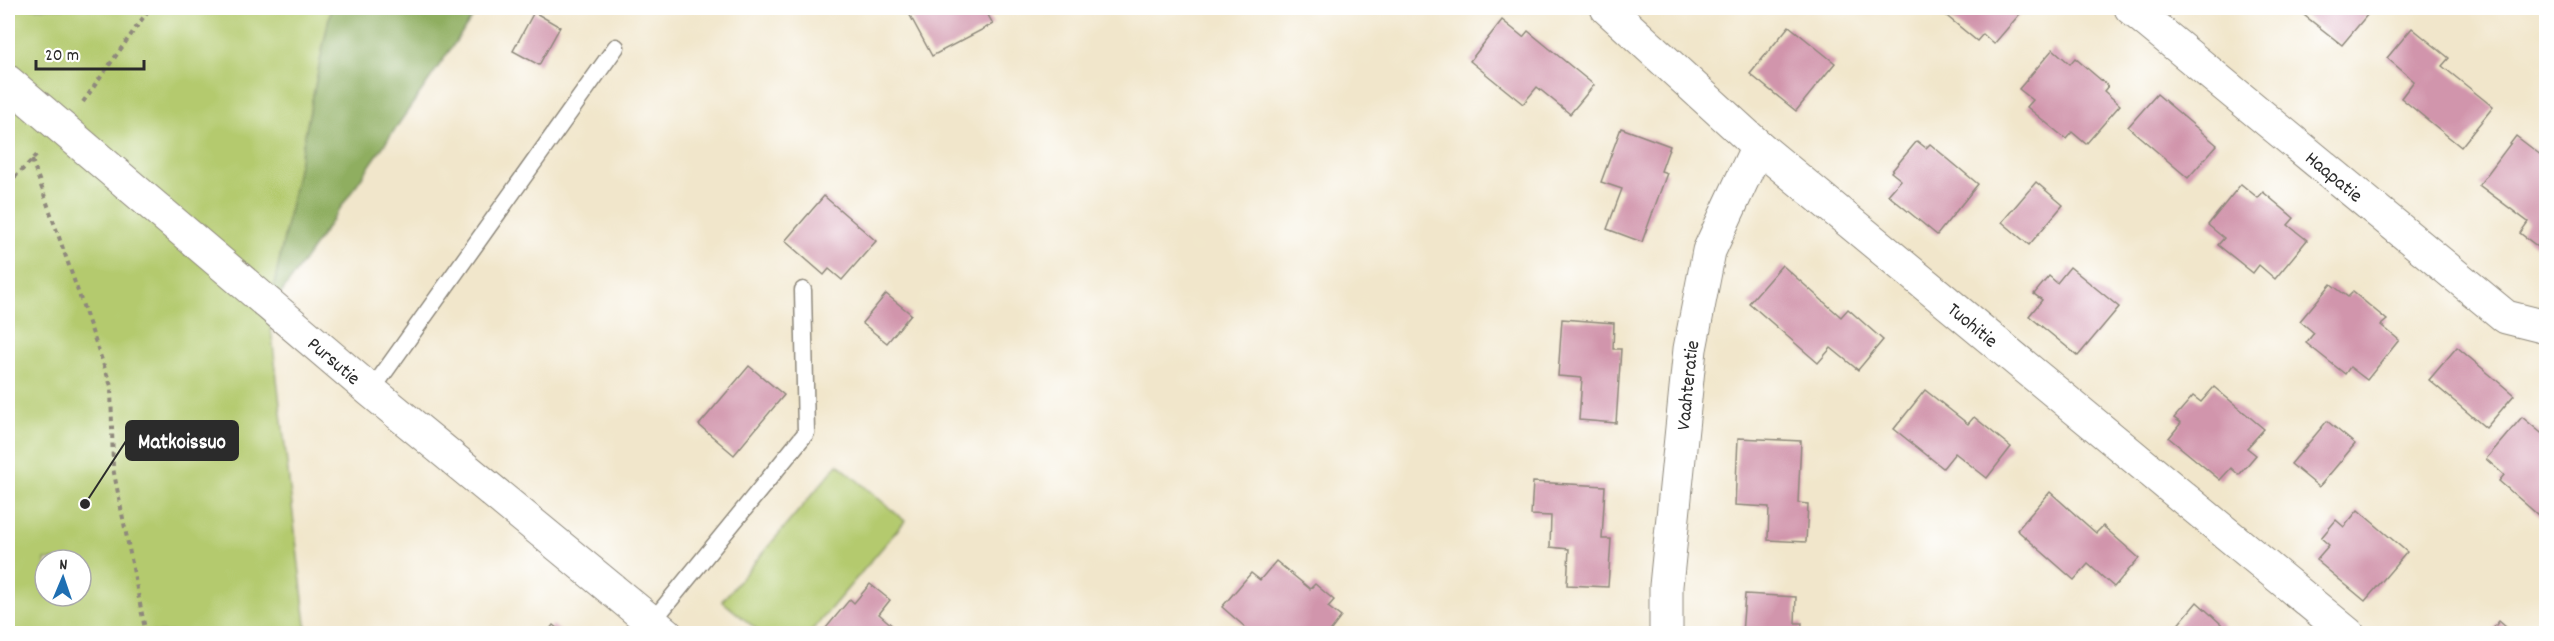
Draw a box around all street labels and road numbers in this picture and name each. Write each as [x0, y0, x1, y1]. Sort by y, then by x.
street label: Haapatie [2298, 146, 2368, 211]
street label: Tuohitie [1940, 297, 2003, 356]
street label: Pursutie [300, 332, 366, 393]
street label: Vaahteratie [1671, 338, 1708, 432]

